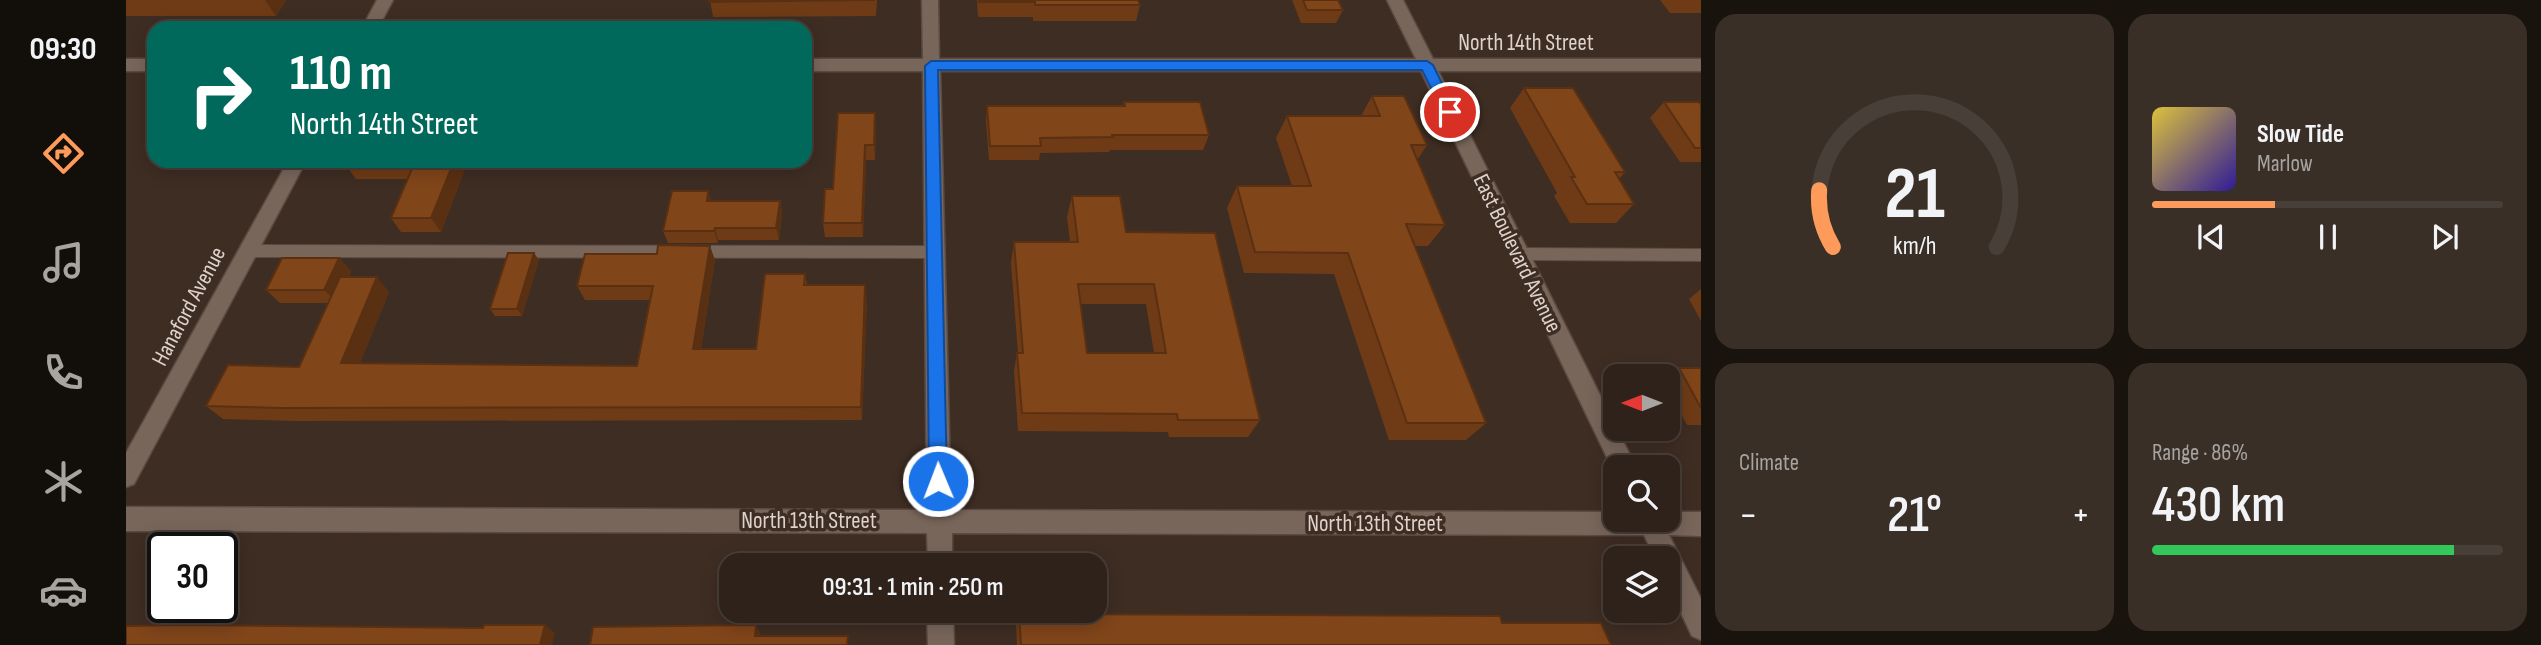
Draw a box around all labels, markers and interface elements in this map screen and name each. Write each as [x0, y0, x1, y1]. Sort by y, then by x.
street label: North 14th Street [1458, 29, 1594, 57]
text: 09:30 [29, 30, 97, 69]
text: 110 m [290, 45, 392, 104]
icon: right [175, 49, 266, 140]
pin [1420, 82, 1480, 142]
icon: arrive [1431, 93, 1469, 131]
text: North 14th Street [290, 105, 478, 144]
text: Slow Tide [2257, 119, 2344, 150]
icon: directions [39, 129, 88, 178]
text: Marlow [2257, 150, 2313, 178]
text: 21 [1884, 152, 1945, 240]
street label: East Boulevard Avenue [1467, 170, 1568, 337]
icon: previous [2192, 218, 2230, 256]
icon: pause [2309, 218, 2347, 256]
icon: next [2426, 218, 2464, 256]
text: km/h [1893, 231, 1936, 262]
icon: music [39, 238, 88, 287]
street label: Hanaford Avenue [146, 242, 232, 371]
icon: phone [39, 348, 88, 397]
north arrow [1603, 364, 1680, 441]
map controls [1603, 364, 1680, 623]
text: Range · 86% [2152, 439, 2248, 467]
position arrow [901, 444, 975, 518]
text: Climate [1739, 449, 1799, 477]
button: search [1603, 455, 1680, 532]
icon: climate [39, 457, 88, 506]
text: 430 km [2152, 474, 2285, 537]
text: 21° [1887, 484, 1942, 547]
text: − [1739, 493, 1758, 538]
text: + [2071, 493, 2090, 538]
street label: North 13th Street [741, 507, 877, 535]
street label: North 13th Street [1307, 510, 1443, 538]
speed limit sign: 30 [147, 532, 238, 623]
button: layers [1603, 546, 1680, 623]
icon: car [39, 566, 88, 615]
text: 09:31 · 1 min · 250 m [823, 572, 1003, 603]

